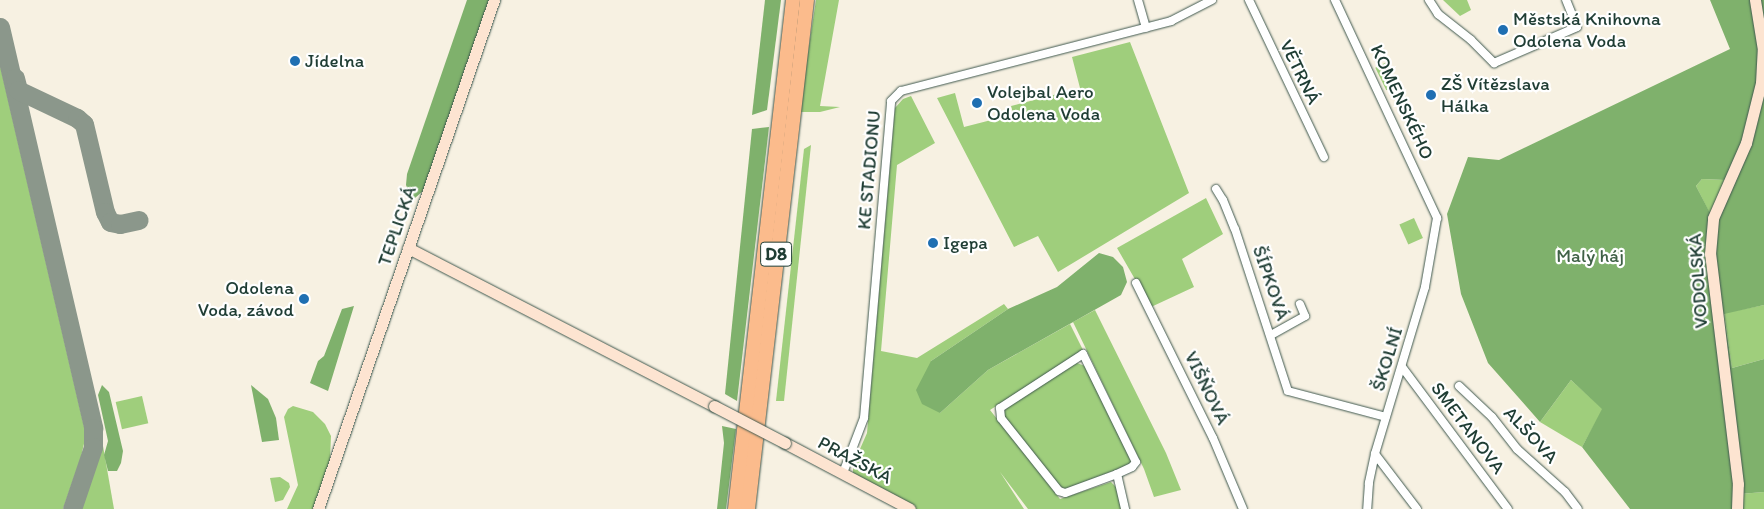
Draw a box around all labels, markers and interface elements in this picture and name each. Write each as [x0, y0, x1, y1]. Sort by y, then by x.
place label: Městská Knihovna Odolena Voda [1513, 8, 1661, 52]
marker: Městská Knihovna Odolena Voda [1497, 24, 1509, 36]
street label: VĚTRNÁ [1275, 36, 1325, 108]
street label: KOMENSKÉHO [1365, 41, 1439, 163]
place label: Jídelna [305, 50, 364, 72]
marker: Jídelna [289, 55, 301, 67]
place label: ZŠ Vítězslava Hálka [1441, 73, 1550, 117]
place label: Volejbal Aero Odolena Voda [987, 81, 1100, 125]
marker: ZŠ Vítězslava Hálka [1425, 89, 1437, 101]
marker: Volejbal Aero Odolena Voda [971, 97, 983, 109]
street label: KE STADIONU [853, 111, 885, 229]
street label: TEPLICKÁ [373, 183, 421, 269]
place label: Igepa [943, 232, 988, 254]
street label: VODOLSKÁ [1683, 233, 1713, 329]
marker: Igepa [927, 237, 939, 249]
road number: D8 [760, 238, 792, 270]
street label: ŠÍPKOVÁ [1248, 243, 1294, 323]
park label: Malý háj [1556, 245, 1624, 267]
place label: Odolena Voda, závod [198, 277, 294, 321]
marker: Odolena Voda, závod [298, 293, 310, 305]
street label: ŠKOLNÍ [1366, 324, 1408, 394]
street label: VIŠŇOVÁ [1179, 348, 1235, 428]
street label: SMETANOVA [1426, 378, 1510, 478]
street label: ALŠOVA [1499, 402, 1563, 468]
street label: PRAŽSKÁ [814, 431, 896, 489]

